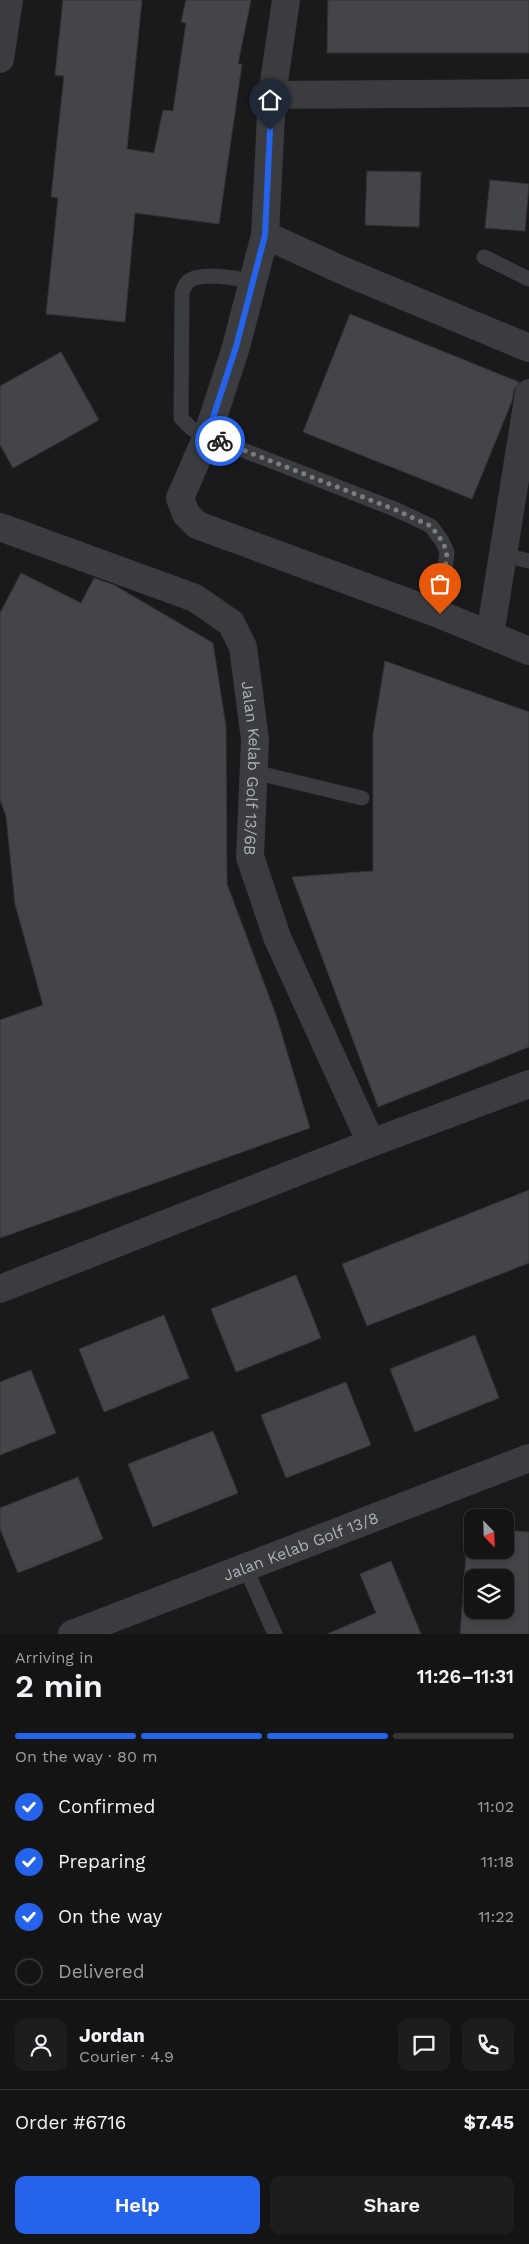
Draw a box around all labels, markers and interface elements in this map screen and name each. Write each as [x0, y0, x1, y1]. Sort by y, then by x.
pin [249, 79, 291, 130]
icon: home [256, 86, 284, 114]
courier [195, 416, 245, 466]
icon: bike [206, 427, 234, 455]
pin [419, 563, 461, 614]
icon: bag [426, 570, 454, 598]
street label: Jalan Kelab Golf 13/6B [238, 680, 265, 856]
street label: Jalan Kelab Golf 13/8 [220, 1507, 381, 1584]
north arrow [464, 1509, 514, 1559]
map controls [464, 1509, 514, 1619]
button: layers [464, 1569, 514, 1619]
text: Arriving in [15, 1648, 93, 1667]
text: 11:26–11:31 [417, 1665, 514, 1688]
text: 2 min [15, 1667, 103, 1705]
text: On the way · 80 m [15, 1747, 158, 1766]
icon: check [15, 1793, 43, 1821]
text: Confirmed [58, 1795, 155, 1818]
text: 11:02 [478, 1797, 514, 1816]
icon: check [15, 1848, 43, 1876]
text: Preparing [58, 1850, 145, 1873]
text: 11:18 [481, 1852, 514, 1871]
icon: check [15, 1903, 43, 1931]
text: On the way [58, 1905, 162, 1928]
text: 11:22 [478, 1907, 514, 1926]
text: Delivered [58, 1960, 145, 1983]
button: person [15, 2019, 67, 2071]
button: chat [398, 2019, 450, 2071]
button: phone [462, 2019, 514, 2071]
text: Jordan [79, 2024, 145, 2047]
text: Courier · 4.9 [79, 2047, 174, 2066]
text: Order #6716 [15, 2111, 126, 2134]
text: $7.45 [464, 2111, 514, 2134]
button: Help [15, 2176, 260, 2234]
button: Share [270, 2176, 514, 2234]

